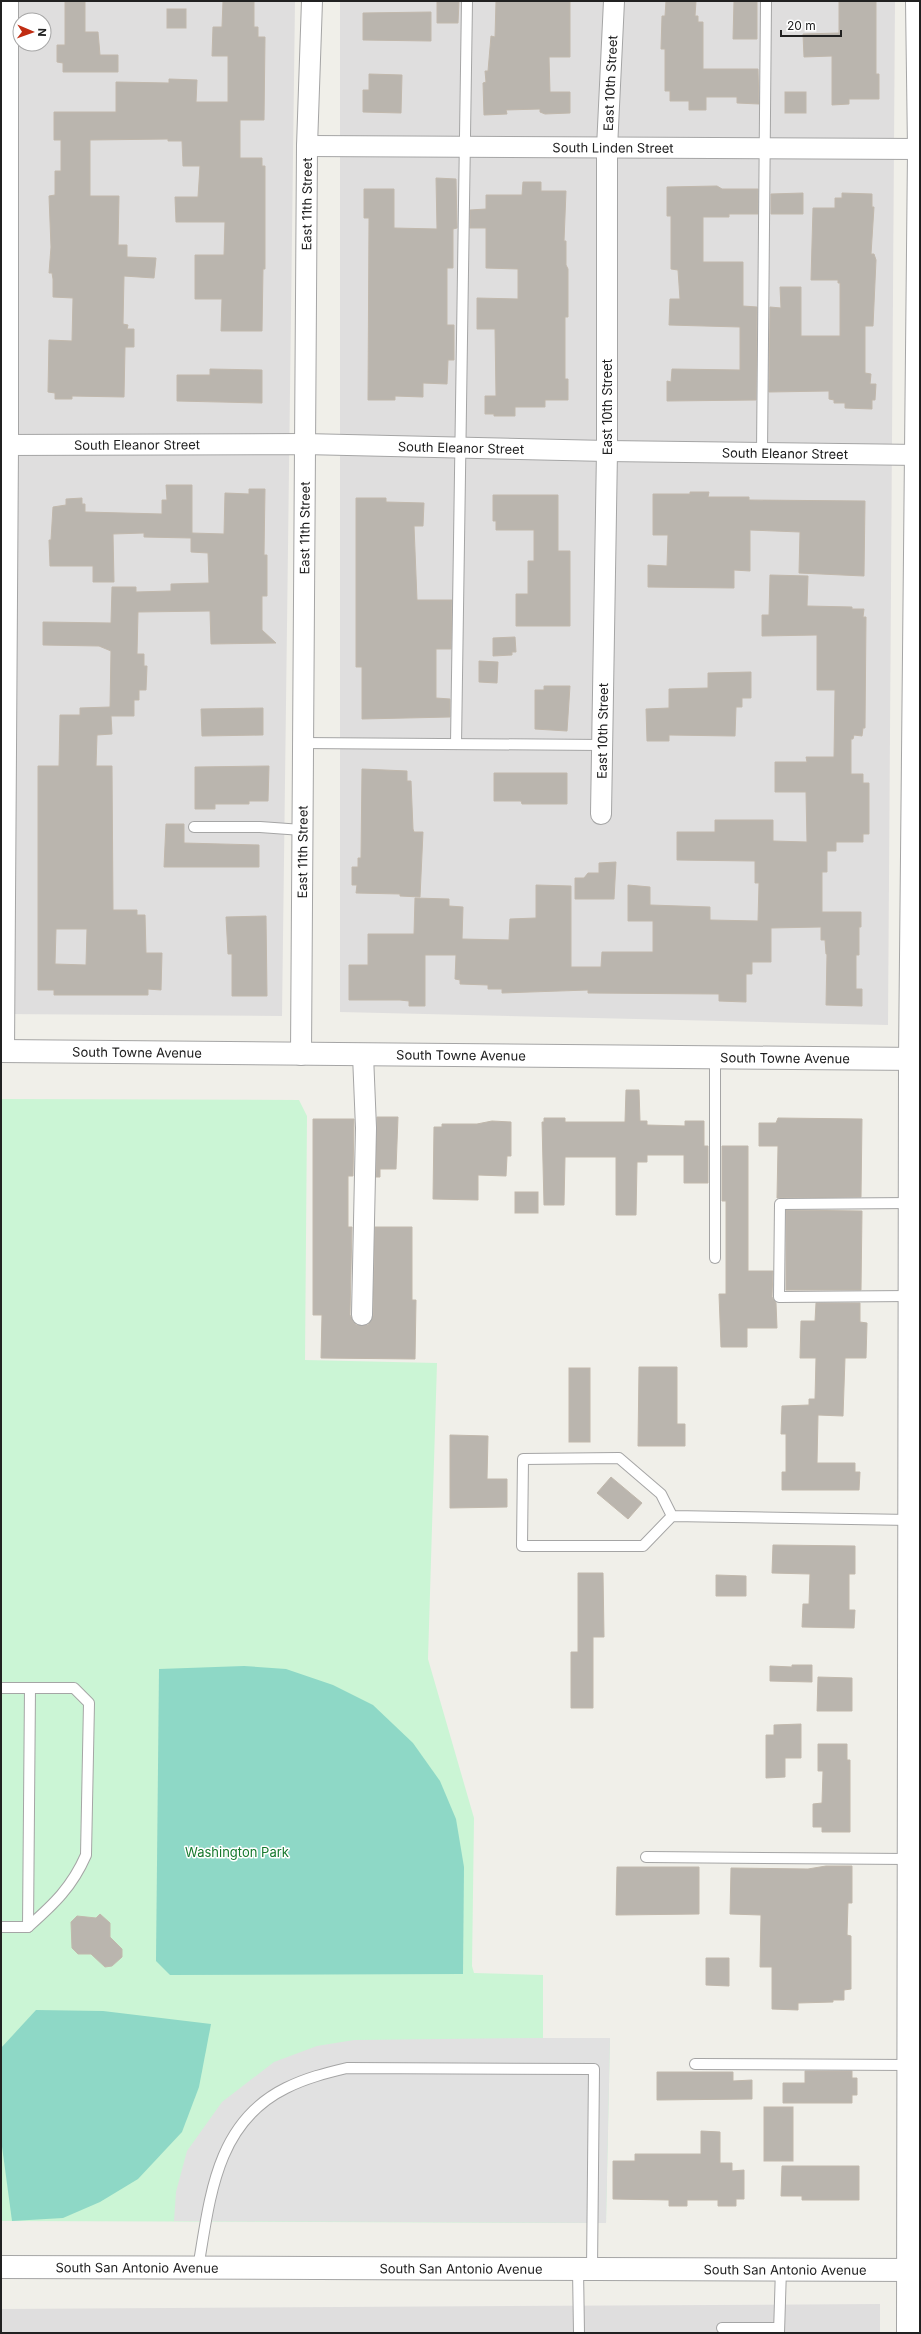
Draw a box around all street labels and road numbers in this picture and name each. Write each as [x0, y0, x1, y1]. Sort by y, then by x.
street label: East 10th Street [600, 35, 620, 131]
street label: South Linden Street [552, 139, 674, 156]
street label: East 11th Street [298, 157, 315, 251]
street label: East 10th Street [599, 359, 615, 455]
street label: South Eleanor Street [74, 436, 200, 453]
street label: South Eleanor Street [398, 438, 524, 457]
street label: South Eleanor Street [722, 444, 848, 462]
street label: East 11th Street [296, 481, 313, 575]
street label: East 10th Street [594, 683, 611, 779]
street label: East 11th Street [294, 805, 311, 899]
street label: South Towne Avenue [72, 1044, 202, 1061]
street label: South Towne Avenue [396, 1046, 526, 1064]
street label: South Towne Avenue [720, 1049, 850, 1066]
street label: South San Antonio Avenue [55, 2259, 219, 2276]
street label: South San Antonio Avenue [379, 2260, 543, 2277]
street label: South San Antonio Avenue [703, 2261, 867, 2278]

